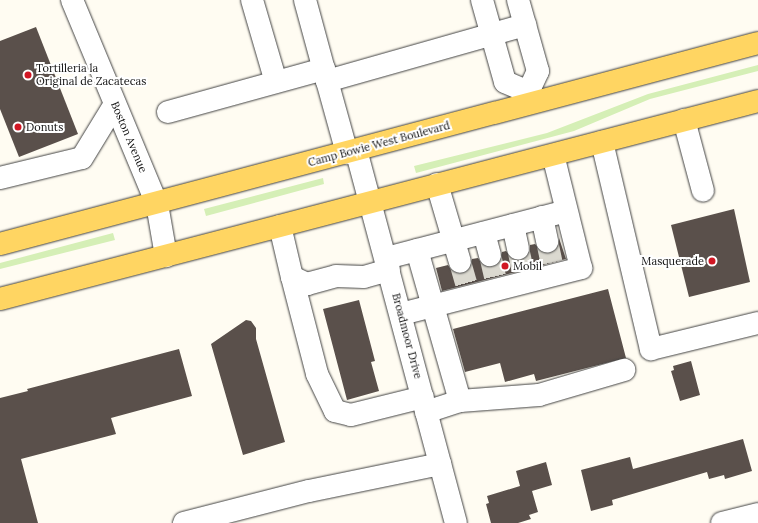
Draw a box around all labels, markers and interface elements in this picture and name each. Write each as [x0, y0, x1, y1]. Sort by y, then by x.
place label: Tortilleria la Original de Zacatecas [36, 62, 146, 88]
marker: Tortilleria la Original de Zacatecas [23, 70, 33, 80]
street label: Boston Avenue [108, 99, 150, 175]
street label: Camp Bowie West Boulevard [307, 119, 451, 169]
place label: Donuts [26, 120, 63, 134]
marker: Donuts [13, 122, 23, 132]
place label: Masquerade [641, 254, 704, 268]
marker: Masquerade [707, 256, 717, 266]
place label: Mobil [513, 259, 542, 273]
marker: Mobil [500, 261, 510, 271]
street label: Broadmoor Drive [389, 292, 425, 380]

